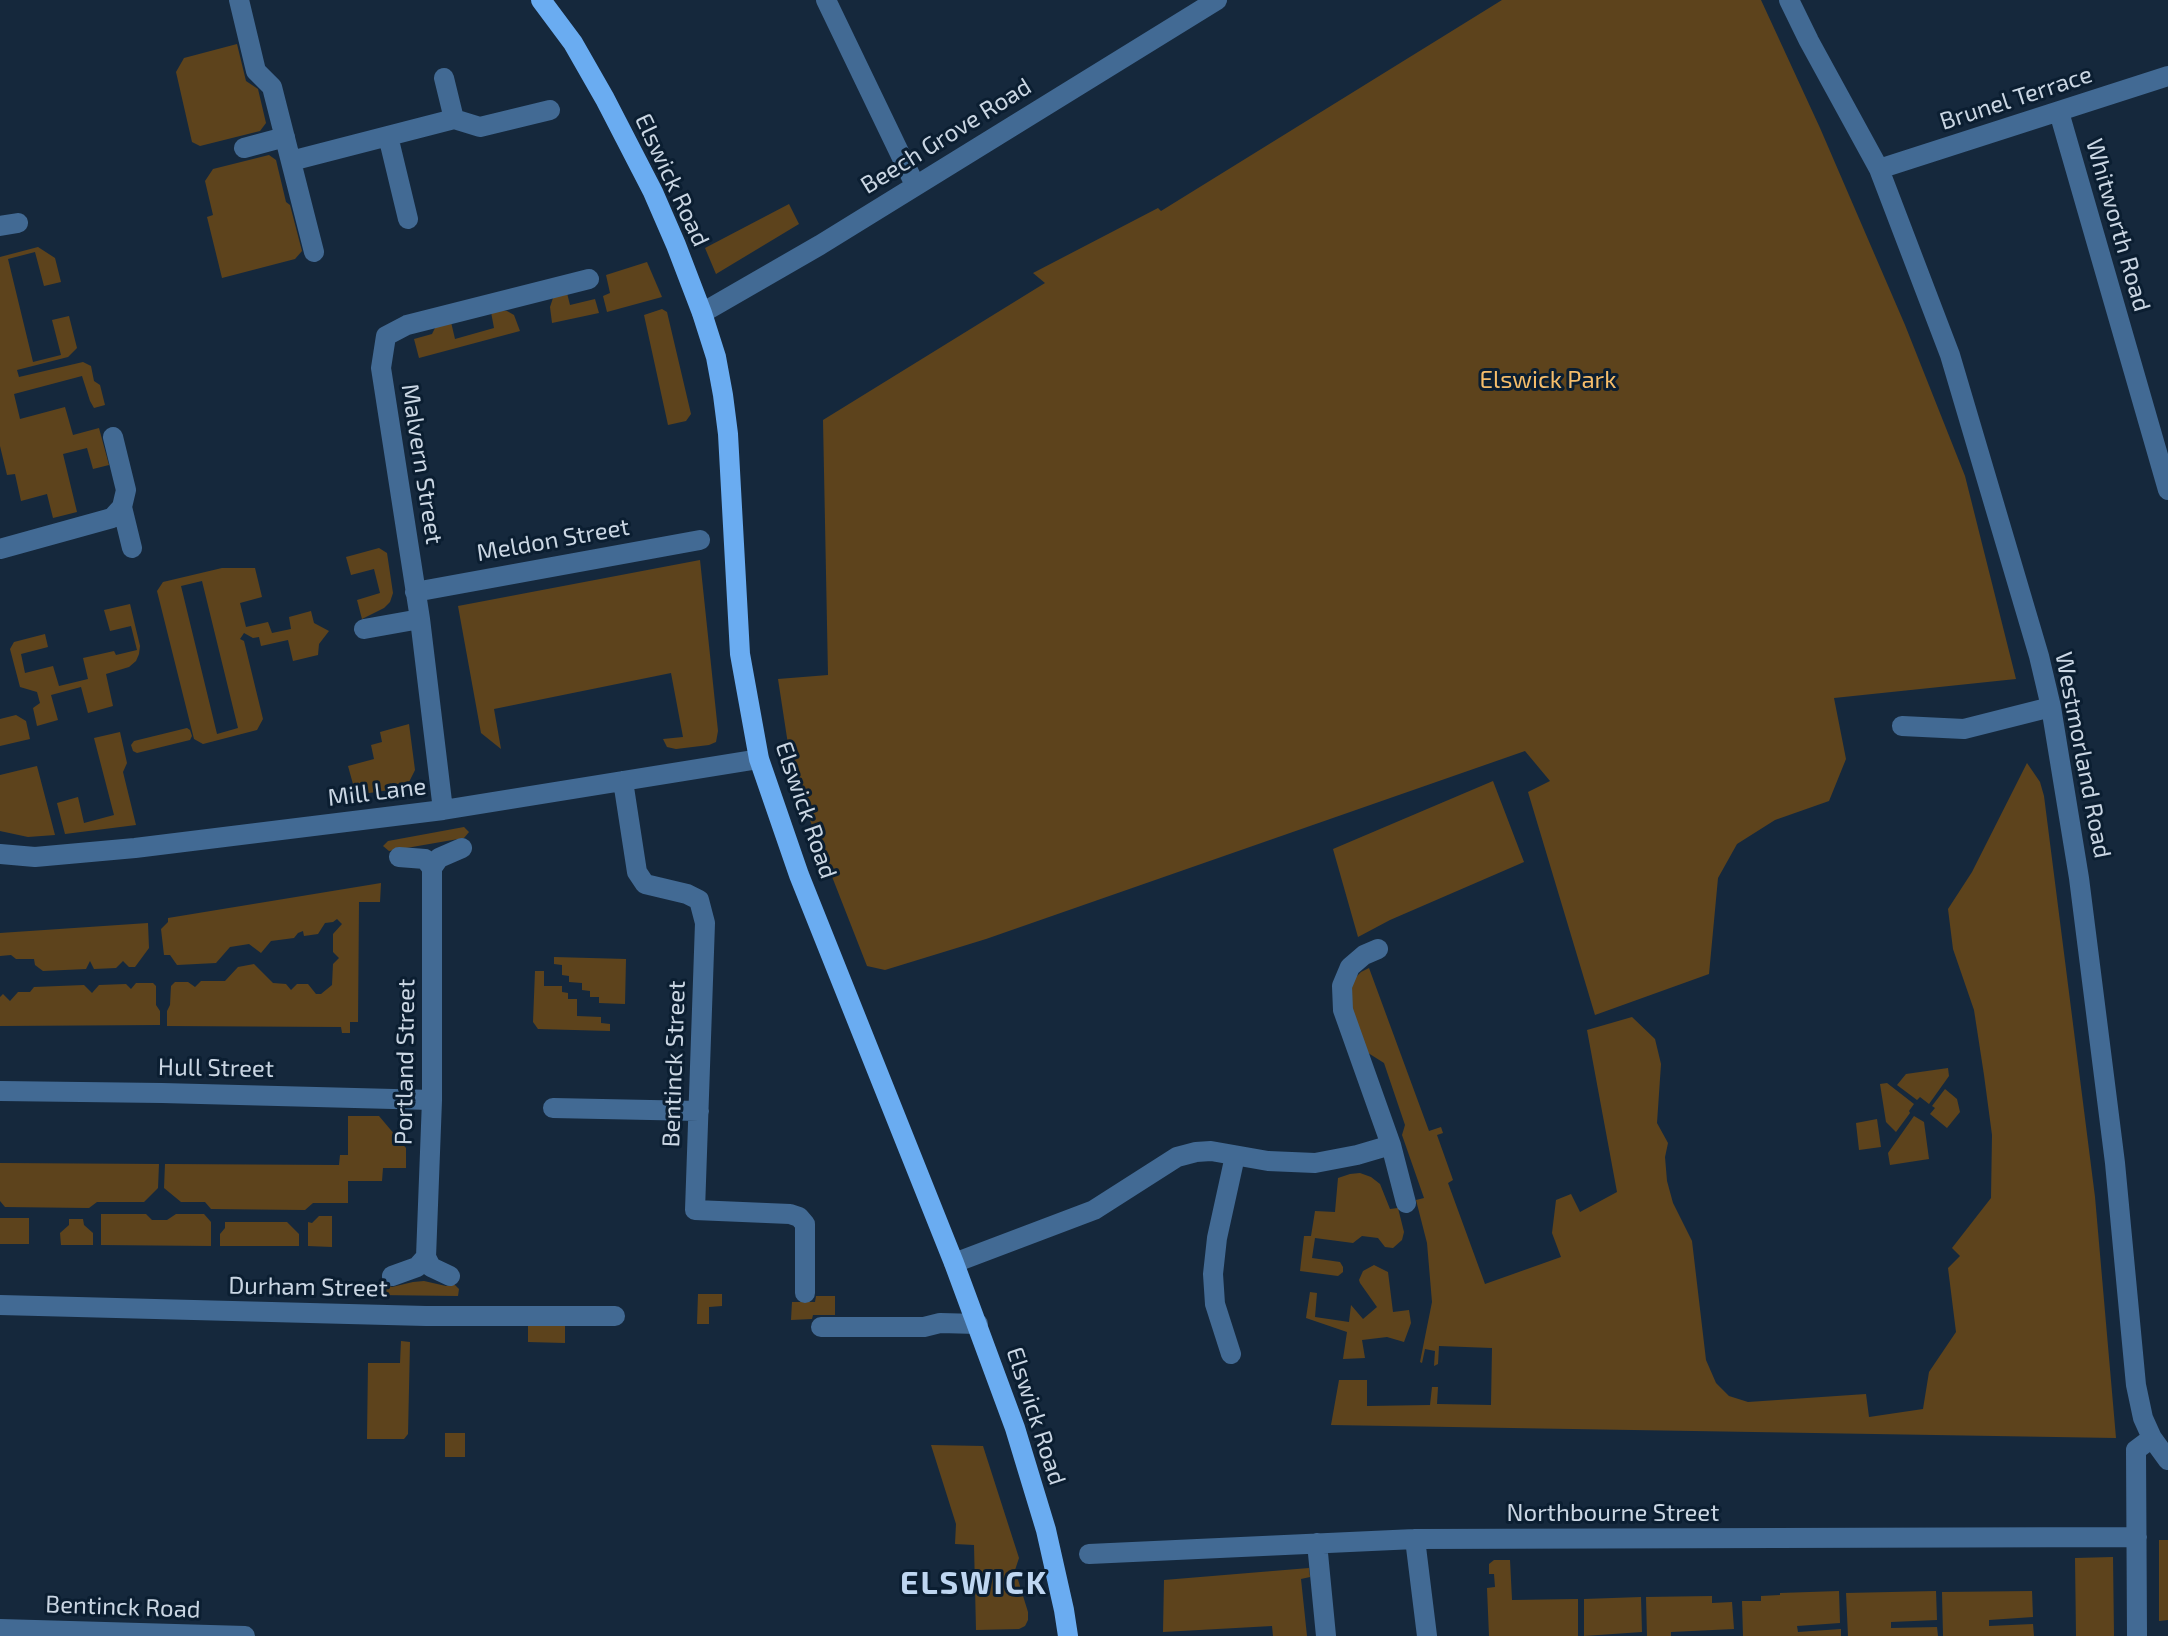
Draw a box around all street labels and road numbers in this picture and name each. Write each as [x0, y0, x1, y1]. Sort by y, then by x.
street label: Brunel Terrace [1936, 60, 2096, 136]
street label: Beech Grove Road [855, 72, 1037, 200]
street label: Elswick Road [629, 109, 715, 251]
street label: Whitworth Road [2080, 135, 2156, 315]
street label: Malvern Street [395, 382, 449, 546]
street label: Meldon Street [474, 512, 632, 568]
street label: Westmorland Road [2049, 649, 2117, 861]
street label: Elswick Road [769, 738, 843, 882]
street label: Mill Lane [326, 772, 428, 812]
street label: Portland Street [389, 979, 421, 1145]
street label: Bentinck Street [657, 980, 691, 1148]
street label: Hull Street [158, 1053, 274, 1083]
street label: Durham Street [228, 1271, 388, 1303]
street label: Elswick Road [1000, 1344, 1072, 1488]
street label: Northbourne Street [1507, 1499, 1719, 1527]
street label: Bentinck Road [45, 1590, 201, 1624]

